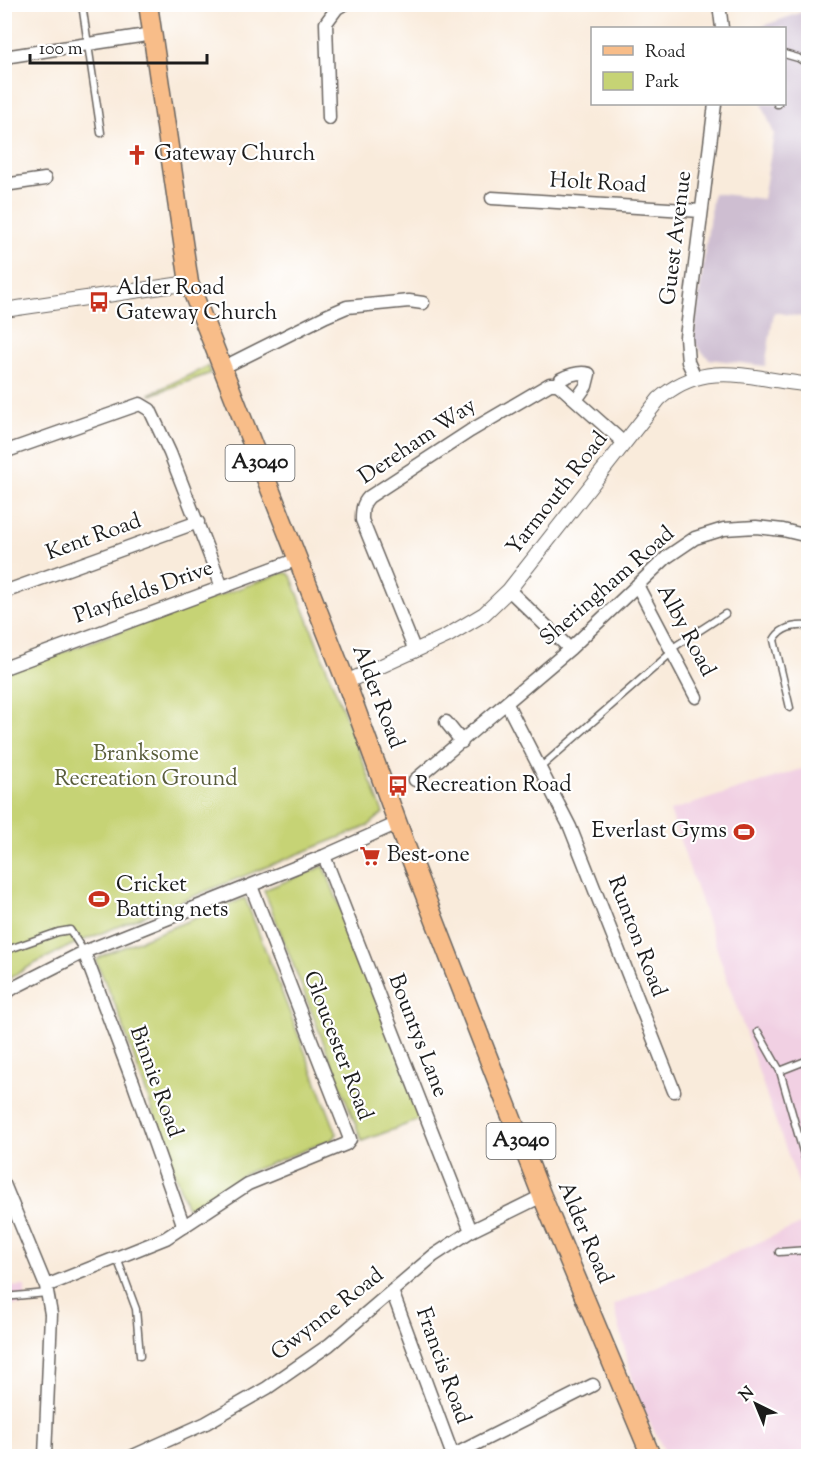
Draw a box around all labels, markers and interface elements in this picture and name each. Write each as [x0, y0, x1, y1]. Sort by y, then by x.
scale bar [30, 27, 207, 65]
legend [591, 27, 786, 105]
text: 100 m [39, 37, 83, 63]
text: Road [645, 40, 685, 66]
text: Park [645, 70, 680, 96]
place label: Gateway Church [154, 139, 316, 171]
church icon: Gateway Church [125, 143, 149, 167]
street label: Holt Road [549, 165, 647, 203]
street label: Guest Avenue [653, 169, 701, 307]
place label: Alder Road Gateway Church [116, 273, 278, 330]
bus stop icon: Alder Road Gateway Church [87, 290, 111, 314]
street label: Dereham Way [353, 391, 483, 493]
street label: Yarmouth Road [499, 425, 617, 563]
road number: A3040 [226, 445, 294, 481]
street label: Kent Road [42, 506, 146, 570]
street label: Sheringham Road [534, 519, 682, 655]
street label: Playfields Drive [70, 553, 218, 633]
street label: Alby Road [647, 579, 723, 683]
street label: Alder Road [343, 641, 411, 753]
park label: Branksome Recreation Ground [54, 739, 238, 796]
place label: Recreation Road [415, 770, 572, 802]
bus stop icon: Recreation Road [386, 774, 410, 798]
place label: Everlast Gyms [592, 816, 727, 848]
sports icon: Everlast Gyms [732, 820, 756, 844]
place label: Best-one [387, 840, 470, 872]
supermarket icon: Best-one [358, 844, 382, 868]
place label: Cricket Batting nets [116, 870, 228, 927]
street label: Runton Road [598, 872, 674, 1002]
sports icon: Cricket Batting nets [87, 887, 111, 911]
street label: Gloucester Road [294, 967, 380, 1125]
street label: Bountys Lane [379, 970, 455, 1102]
street label: Binnie Road [120, 1022, 190, 1142]
road number: A3040 [486, 1123, 556, 1159]
street label: Alder Road [548, 1177, 620, 1289]
street label: Gwynne Road [265, 1261, 391, 1369]
street label: Francis Road [406, 1303, 478, 1429]
north arrow [726, 1374, 786, 1434]
text: N [735, 1382, 760, 1408]

